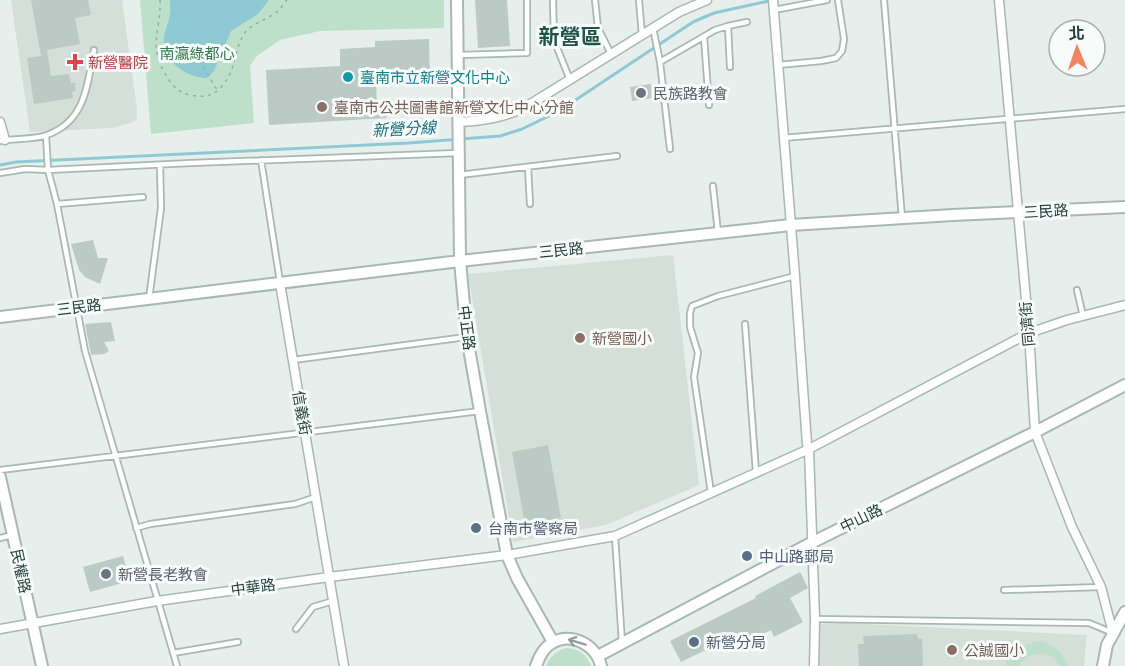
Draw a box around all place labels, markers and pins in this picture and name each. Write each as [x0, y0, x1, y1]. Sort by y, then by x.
place label: 新營醫院 [88, 52, 148, 73]
marker: 新營醫院 [66, 53, 84, 71]
place label: 臺南市立新營文化中心 [360, 67, 510, 88]
marker: 臺南市立新營文化中心 [341, 70, 355, 84]
place label: 民族路教會 [653, 83, 728, 104]
marker: 民族路教會 [634, 86, 648, 100]
place label: 臺南市公共圖書館新營文化中心分館 [334, 97, 574, 118]
marker: 臺南市公共圖書館新營文化中心分館 [315, 100, 329, 114]
place label: 新營國小 [592, 328, 652, 349]
marker: 新營國小 [573, 331, 587, 345]
place label: 台南市警察局 [488, 518, 578, 539]
marker: 台南市警察局 [469, 521, 483, 535]
place label: 中山路郵局 [759, 546, 834, 567]
marker: 中山路郵局 [740, 549, 754, 563]
place label: 新營長老教會 [118, 564, 208, 585]
marker: 新營長老教會 [99, 567, 113, 581]
place label: 新營分局 [706, 632, 766, 653]
marker: 新營分局 [687, 635, 701, 649]
place label: 公誠國小 [964, 640, 1024, 661]
marker: 公誠國小 [945, 643, 959, 657]

